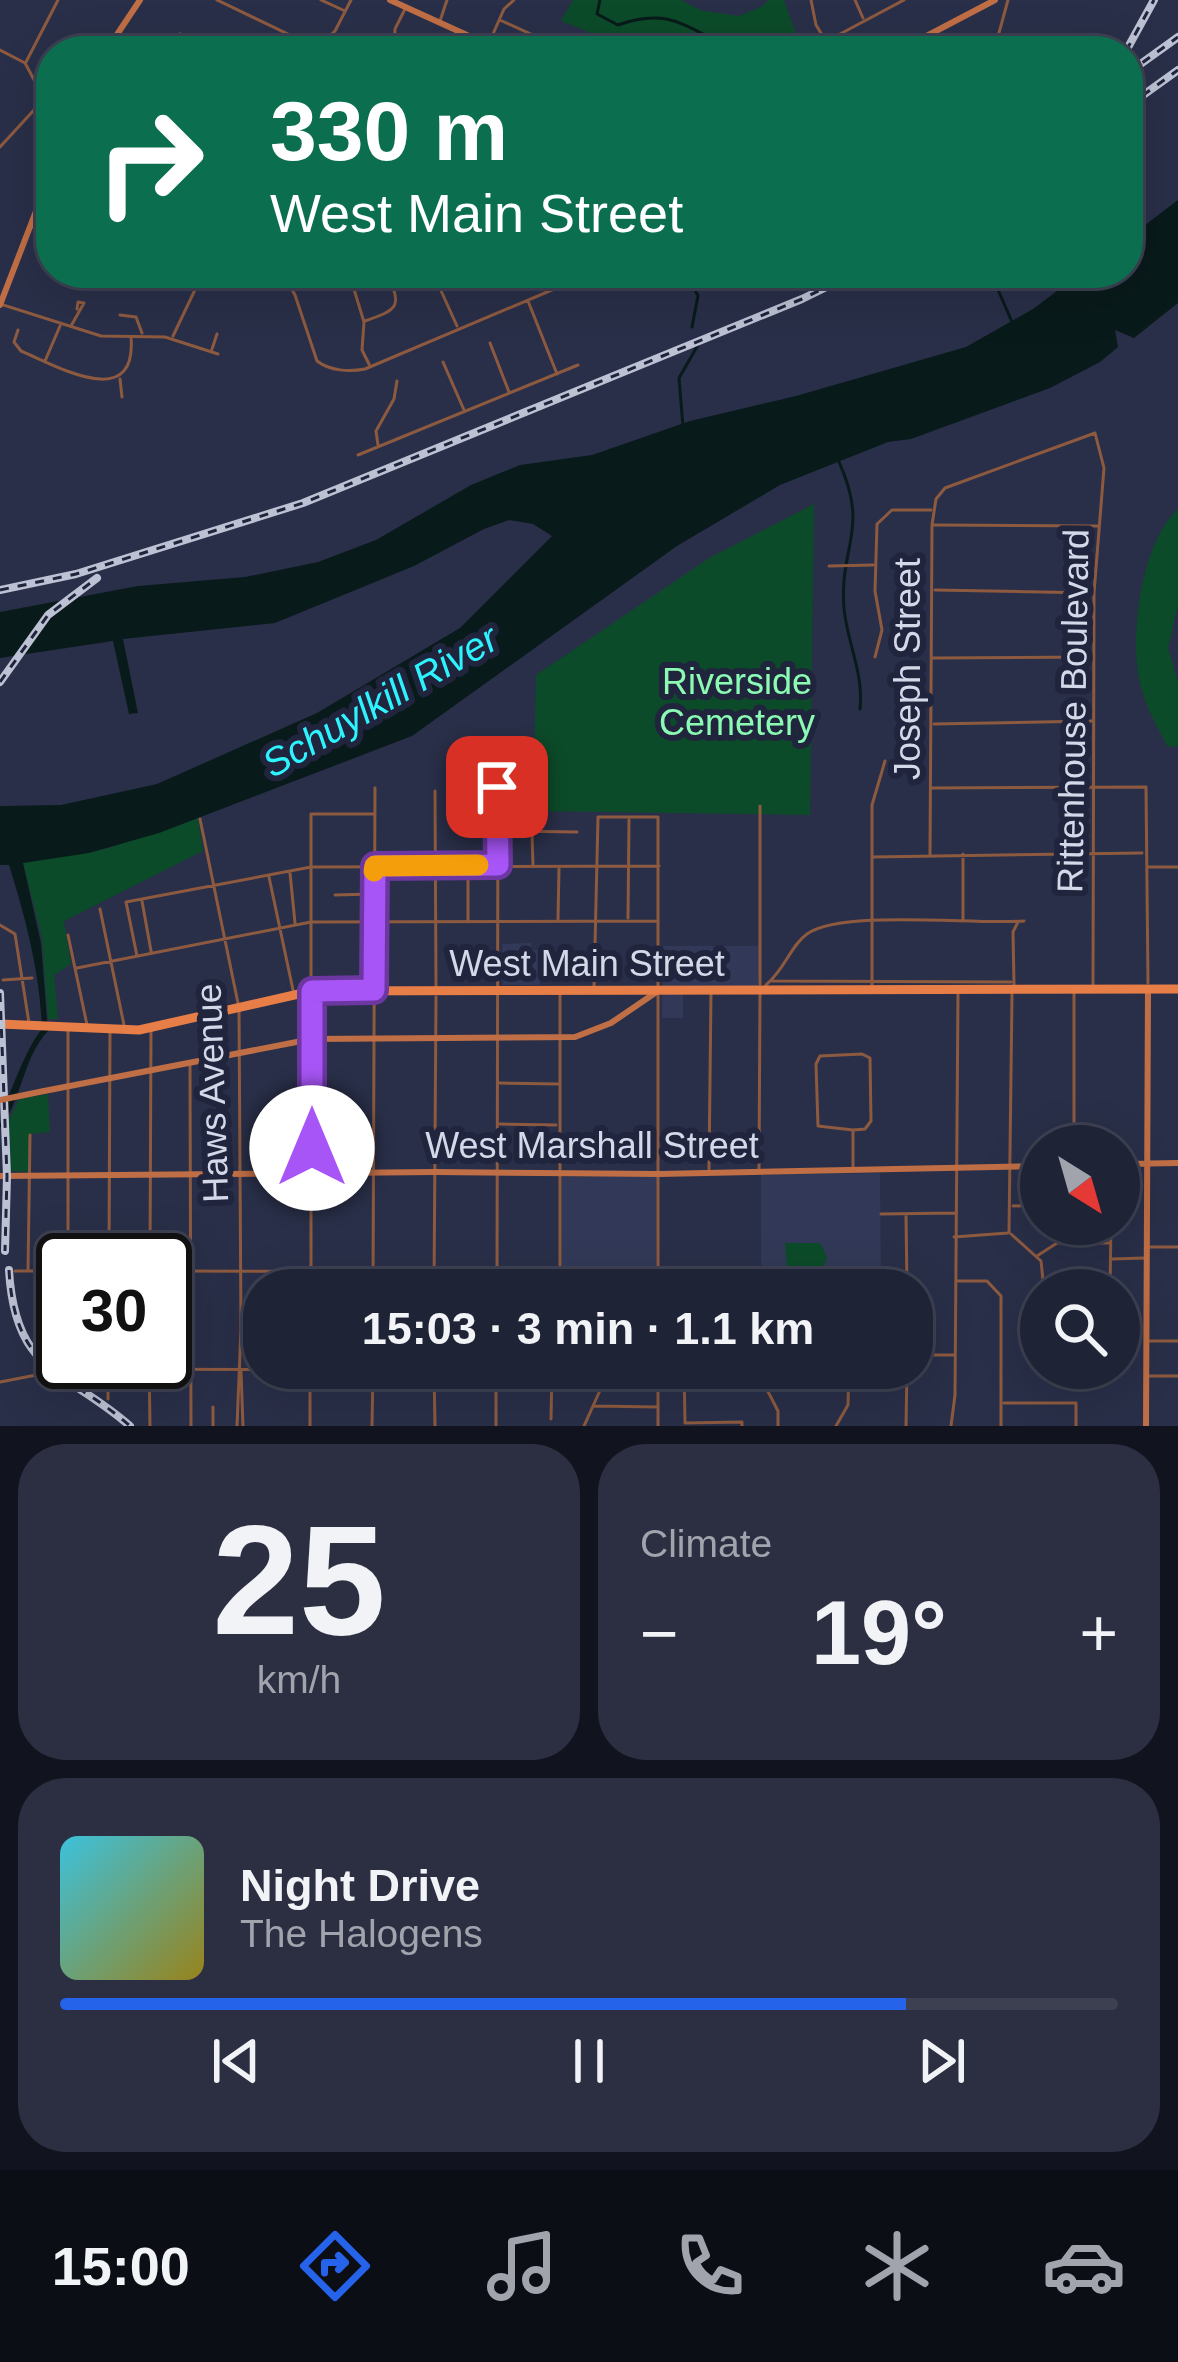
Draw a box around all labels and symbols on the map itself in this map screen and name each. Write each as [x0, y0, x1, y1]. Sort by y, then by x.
street label: Rittenhouse Boulevard [1049, 529, 1097, 893]
street label: Joseph Street [887, 558, 928, 780]
water label: Schuylkill River [255, 615, 507, 786]
park label: Riverside Cemetery [659, 661, 815, 743]
pin [446, 736, 548, 838]
street label: West Main Street [449, 943, 725, 984]
street label: Haws Avenue [188, 983, 236, 1203]
position arrow [249, 1085, 375, 1211]
street label: West Marshall Street [425, 1125, 759, 1166]
north arrow [1020, 1125, 1140, 1245]
speed limit sign: 30 [36, 1233, 192, 1389]

